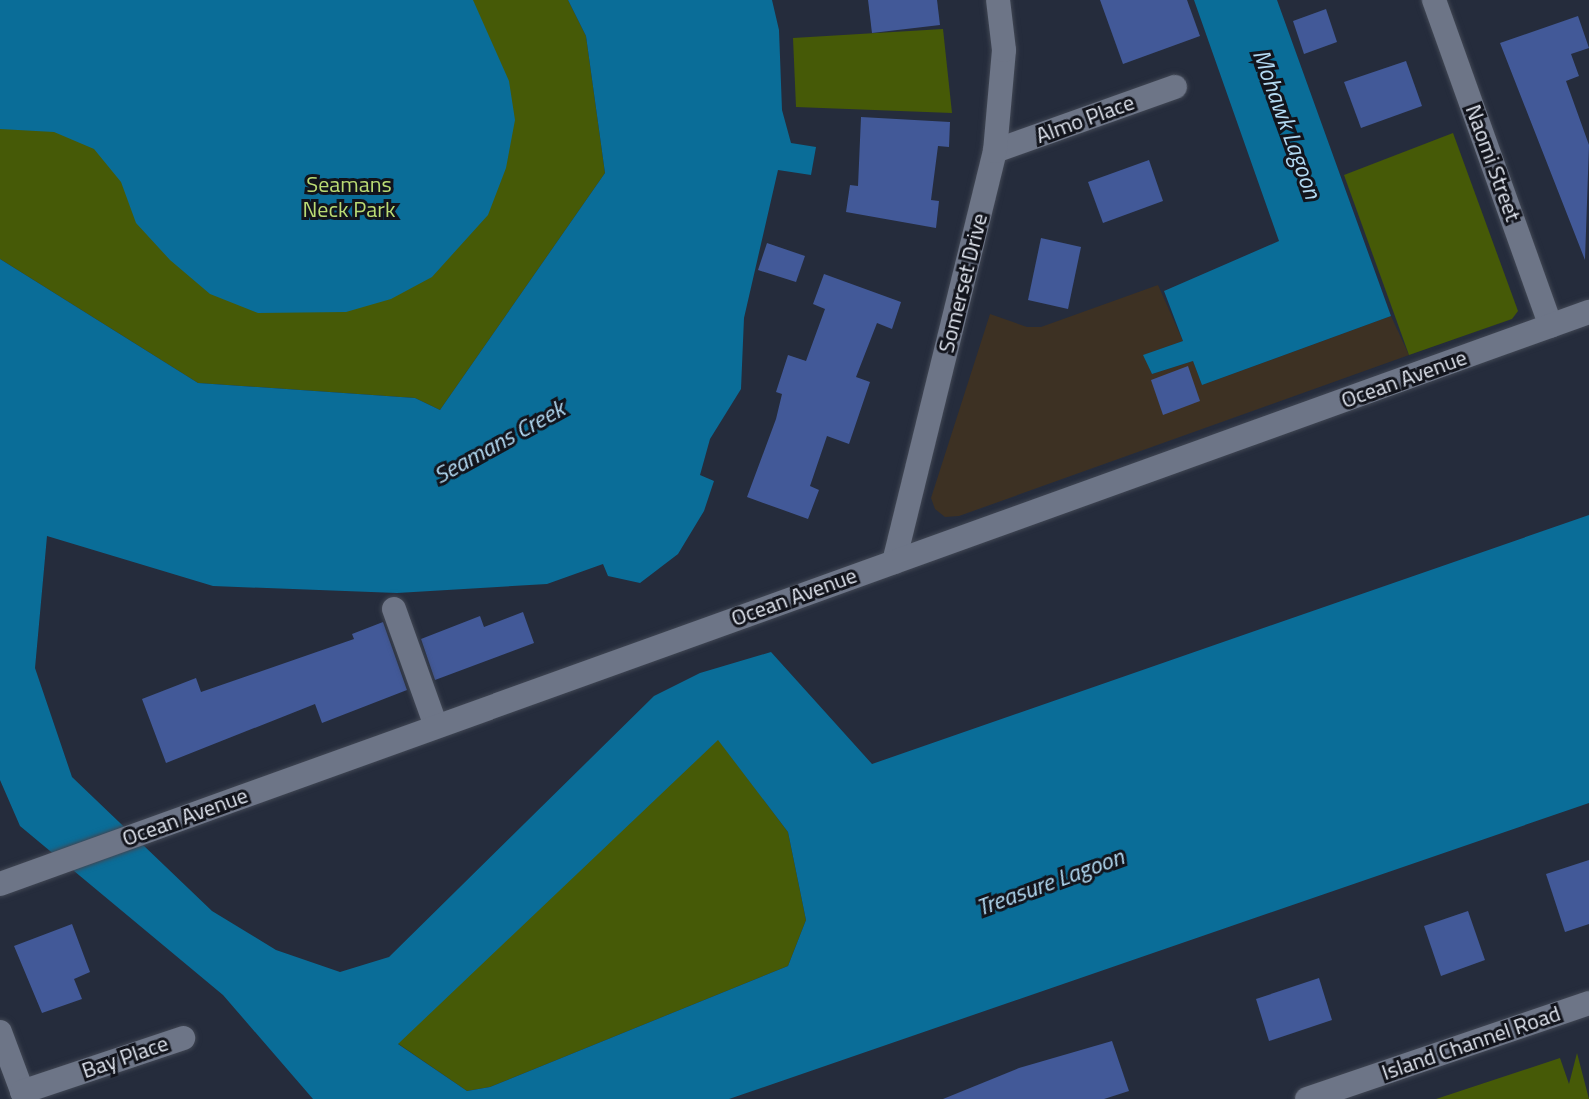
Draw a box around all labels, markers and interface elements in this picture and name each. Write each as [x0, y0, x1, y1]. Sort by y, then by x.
water label: Mohawk Lagoon [1247, 45, 1327, 203]
street label: Almo Place [1032, 89, 1138, 149]
street label: Naomi Street [1460, 101, 1526, 225]
park label: Seamans Neck Park [303, 171, 395, 222]
street label: Somerset Drive [933, 211, 993, 355]
street label: Ocean Avenue [1338, 344, 1470, 414]
water label: Seamans Creek [428, 394, 570, 490]
street label: Ocean Avenue [728, 562, 860, 632]
street label: Ocean Avenue [119, 782, 251, 852]
water label: Treasure Lagoon [972, 842, 1128, 922]
street label: Island Channel Road [1378, 1000, 1564, 1086]
street label: Bay Place [78, 1030, 172, 1084]

